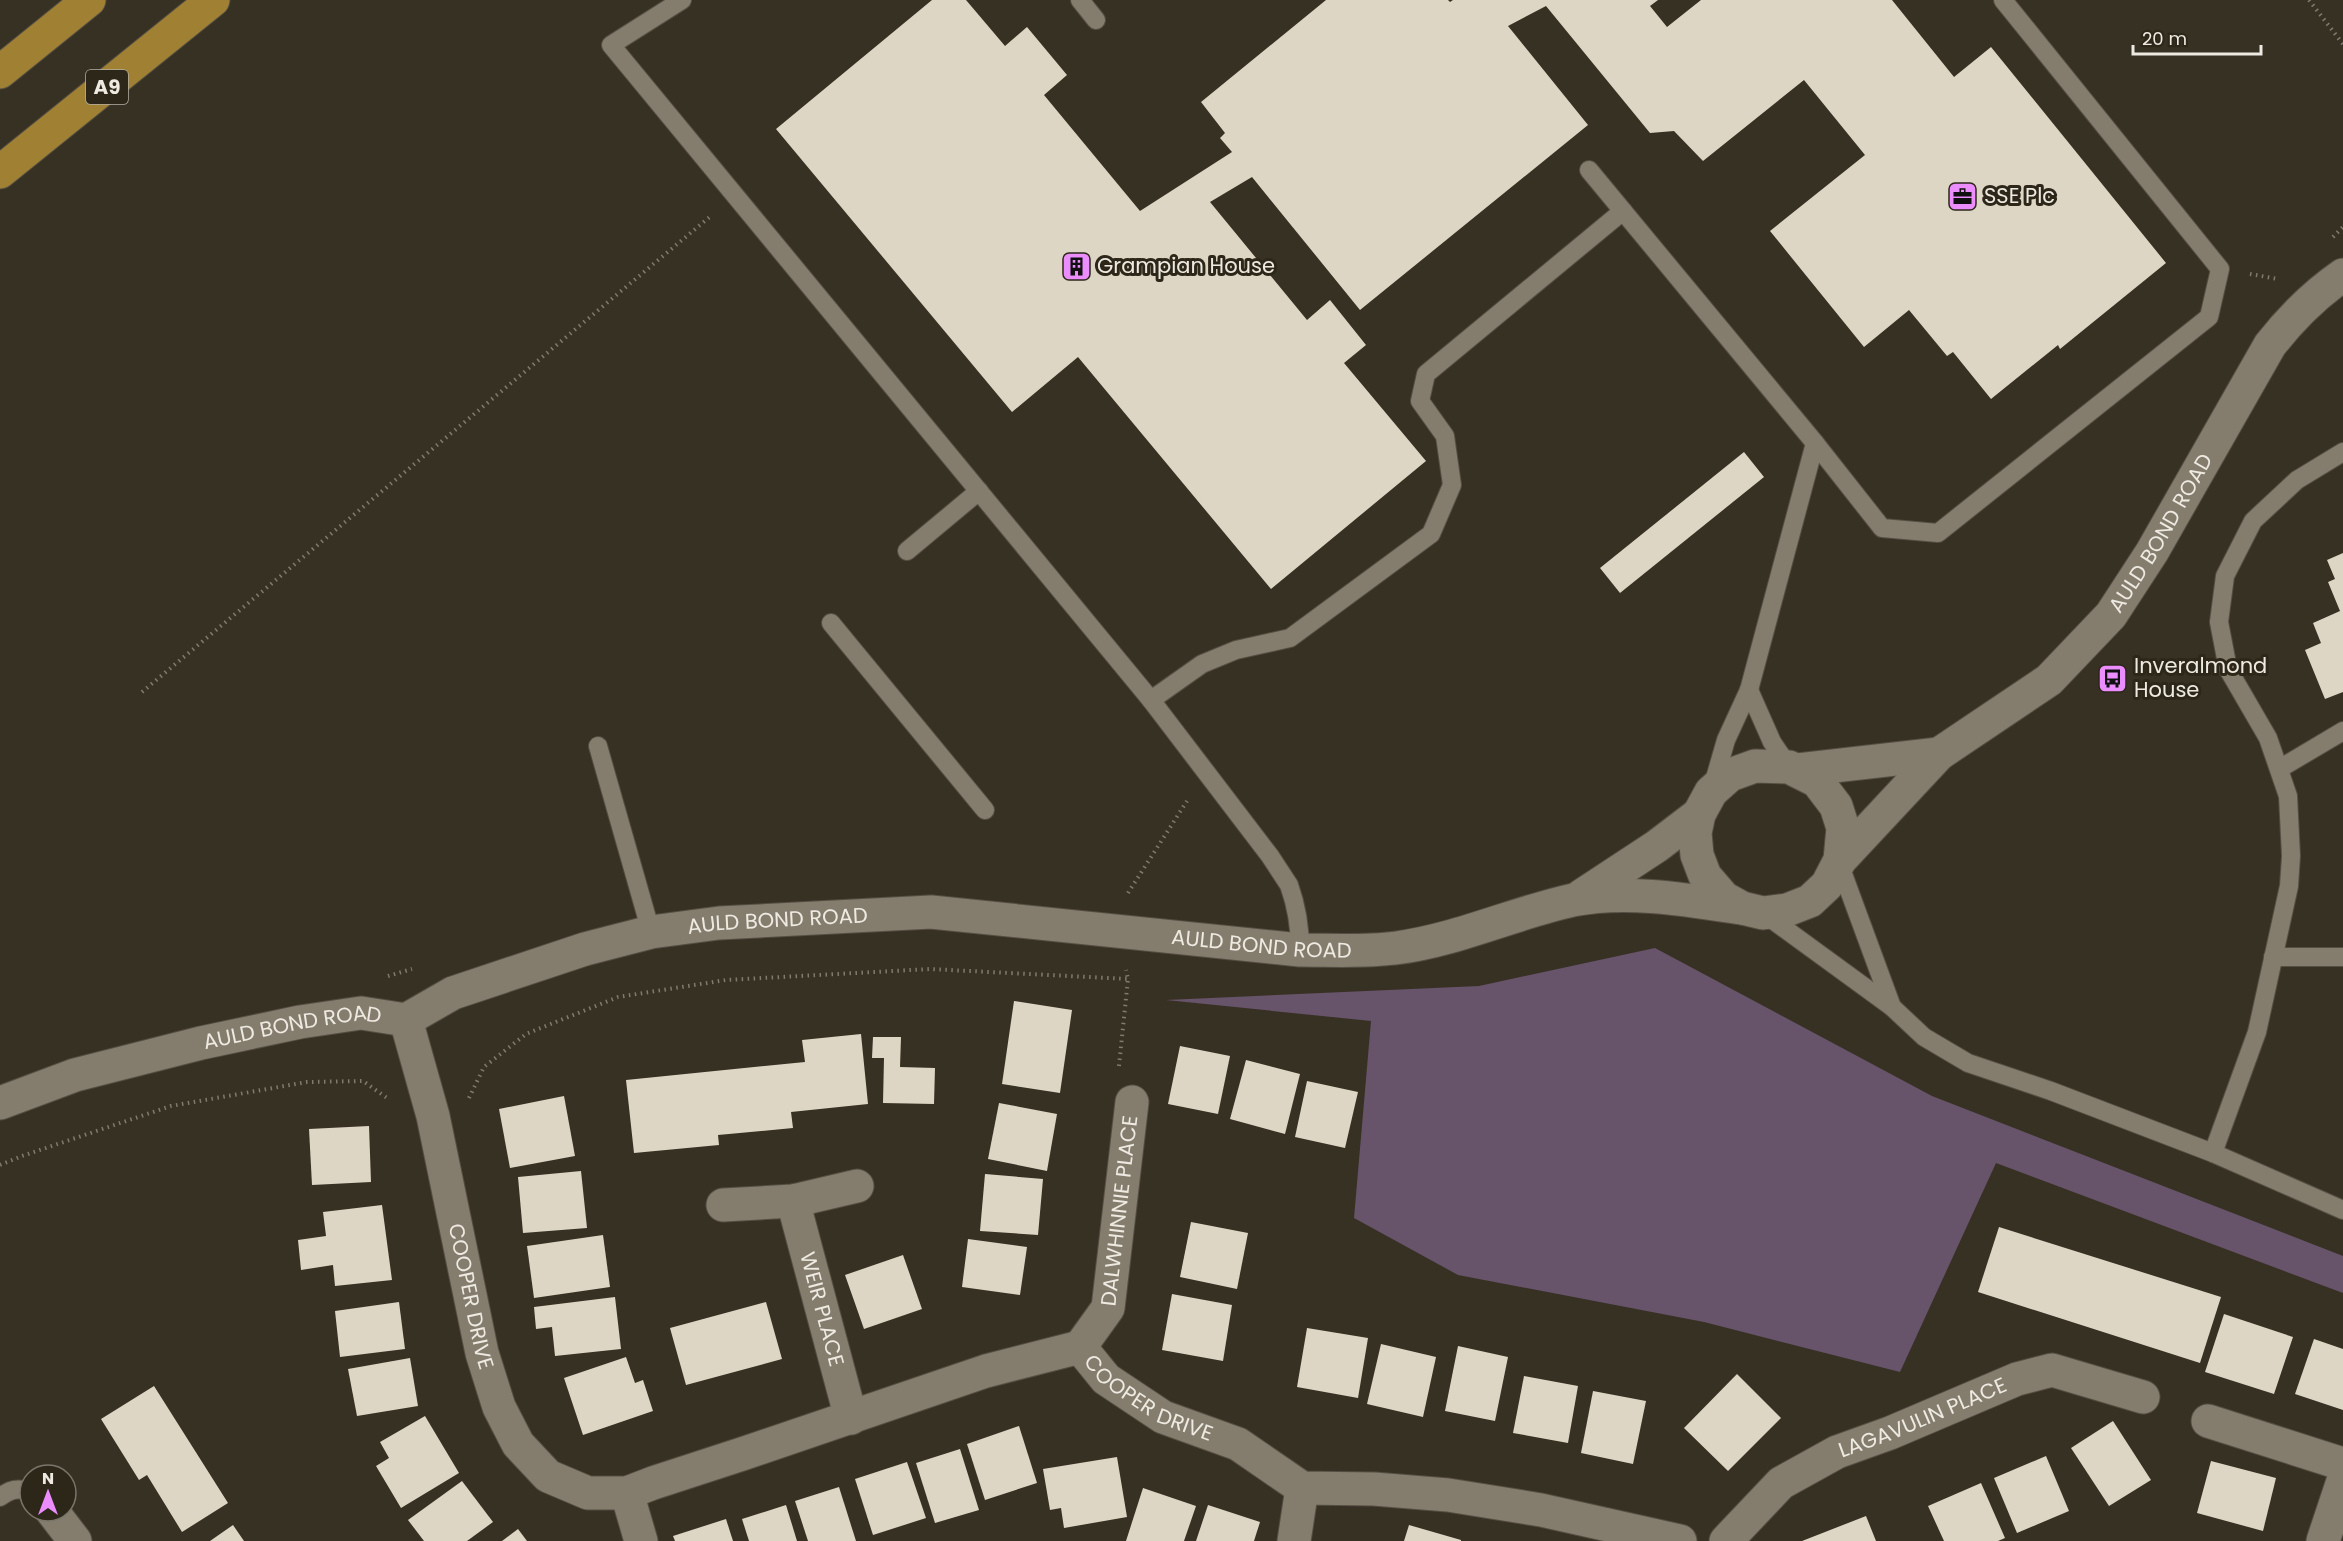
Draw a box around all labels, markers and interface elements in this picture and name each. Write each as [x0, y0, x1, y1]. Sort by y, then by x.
scale bar [2133, 18, 2260, 56]
text: 20 m [2142, 26, 2187, 51]
road number: A9 [86, 70, 128, 104]
office icon: SSE Plc [1947, 180, 1979, 212]
place label: SSE Plc [1984, 181, 2055, 210]
building icon: Grampian House [1060, 250, 1092, 282]
place label: Grampian House [1097, 251, 1275, 280]
street label: AULD BOND ROAD [2101, 448, 2219, 618]
place label: Inveralmond House [2134, 651, 2267, 704]
bus stop icon: Inveralmond House [2097, 662, 2129, 694]
street label: AULD BOND ROAD [685, 900, 868, 941]
street label: AULD BOND ROAD [1170, 922, 1352, 965]
street label: AULD BOND ROAD [200, 997, 384, 1056]
street label: DALWHINNIE PLACE [1093, 1114, 1144, 1308]
street label: COOPER DRIVE [442, 1221, 501, 1373]
street label: WEIR PLACE [793, 1249, 852, 1369]
street label: COOPER DRIVE [1078, 1348, 1217, 1448]
street label: LAGAVULIN PLACE [1834, 1370, 2011, 1464]
north arrow [18, 1463, 78, 1523]
text: N [42, 1467, 54, 1490]

